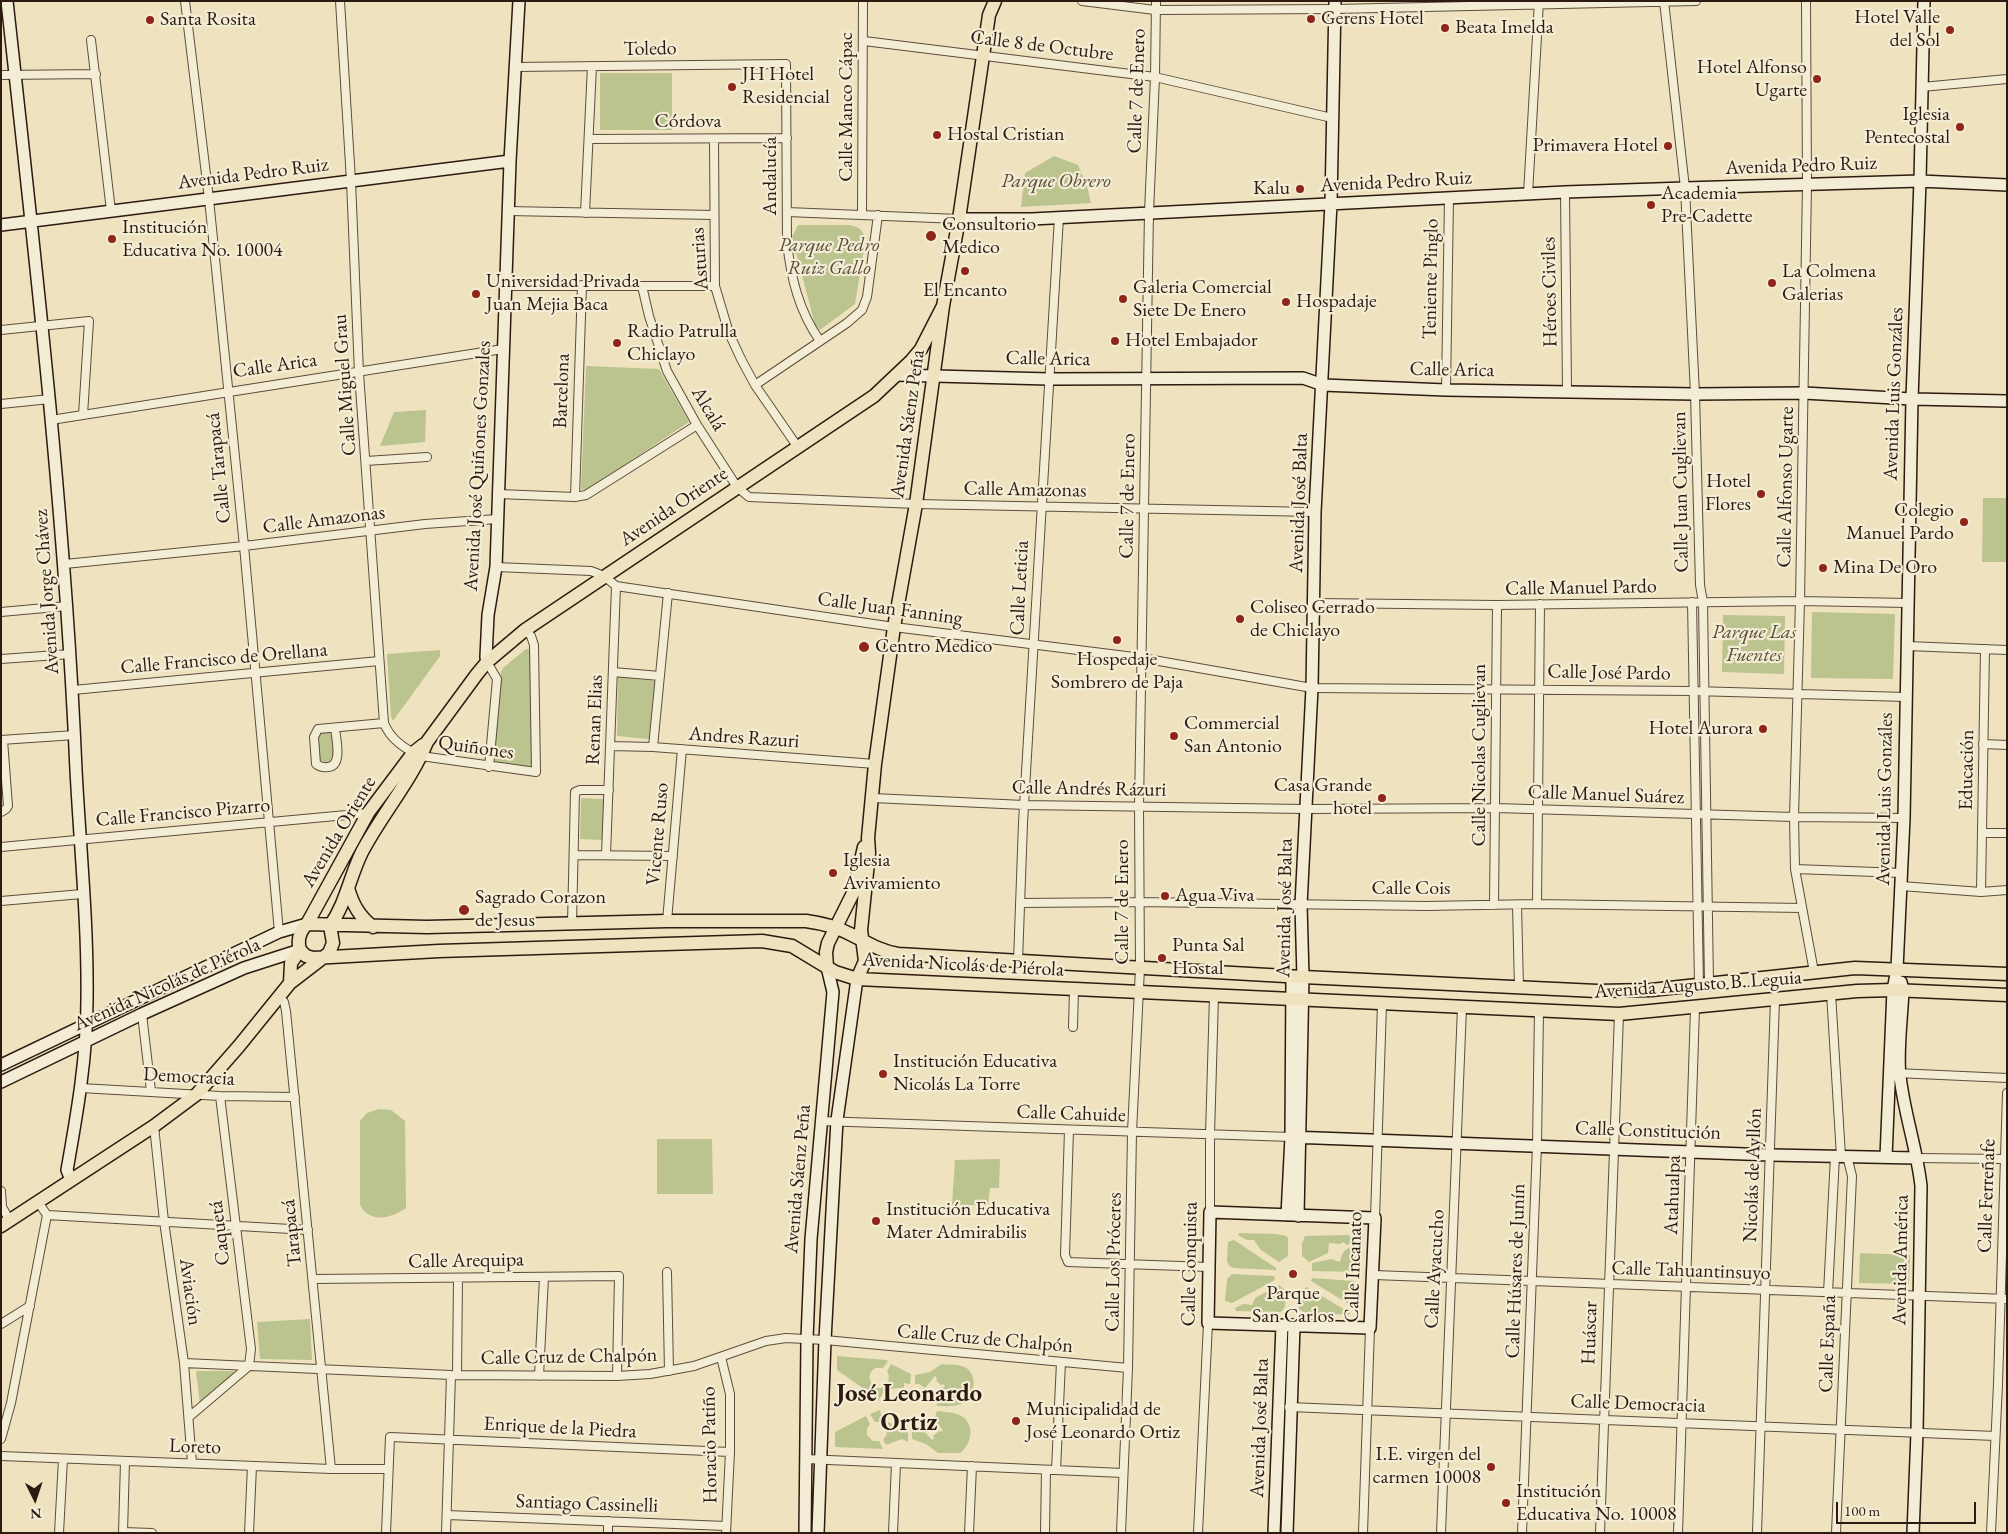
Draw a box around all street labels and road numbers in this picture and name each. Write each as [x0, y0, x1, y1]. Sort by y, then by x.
street label: Calle 8 de Octubre [969, 25, 1115, 67]
street label: Calle 7 de Enero [1123, 28, 1151, 154]
street label: Calle Manco Cápac [835, 32, 859, 182]
street label: Toledo [623, 37, 677, 61]
street label: Córdova [655, 110, 721, 134]
street label: Andalucía [759, 137, 783, 215]
street label: Avenida Pedro Ruiz [1725, 151, 1877, 181]
street label: Avenida Pedro Ruiz [176, 153, 330, 195]
street label: Avenida Pedro Ruiz [1320, 166, 1472, 198]
street label: Teniente Pinglo [1418, 218, 1444, 340]
street label: Asturias [686, 227, 714, 291]
street label: Héroes Civiles [1537, 236, 1563, 348]
street label: Avenida Luis Gonzáles [1879, 307, 1909, 481]
street label: Calle Miguel Grau [328, 313, 362, 457]
street label: Avenida José Quiñones Gonzales [459, 340, 497, 592]
street label: Calle Arica [1005, 346, 1091, 372]
street label: Calle Arica [231, 348, 319, 384]
street label: Avenida Sáenz Peña [886, 348, 930, 500]
street label: Barcelona [549, 353, 575, 429]
street label: Calle Arica [1409, 357, 1495, 383]
street label: Alcalá [686, 383, 730, 435]
street label: Calle Alfonso Ugarte [1773, 406, 1799, 568]
street label: Calle Tarapacá [201, 411, 237, 525]
street label: Calle Juan Cuglievan [1668, 411, 1694, 573]
street label: Calle 7 de Enero [1115, 433, 1141, 559]
street label: Avenida José Balta [1285, 433, 1313, 573]
street label: Avenida Oriente [615, 462, 733, 552]
street label: Calle Amazonas [963, 477, 1087, 503]
street label: Calle Amazonas [261, 501, 387, 539]
street label: Avenida Jorge Chávez [29, 509, 65, 675]
street label: Calle Leticia [1006, 540, 1034, 636]
street label: Calle Manuel Pardo [1505, 575, 1657, 601]
street label: Calle Juan Fanning [816, 587, 964, 631]
street label: Calle Francisco de Orellana [119, 638, 329, 680]
street label: Calle José Pardo [1547, 660, 1671, 686]
street label: Calle Nicolas Cuglievan [1468, 664, 1492, 846]
street label: Renan Elias [581, 674, 609, 766]
street label: Avenida Luis Gonzáles [1871, 712, 1899, 886]
street label: Andres Razuri [688, 722, 800, 754]
street label: Educación [1954, 729, 1980, 811]
street label: Quiñones [437, 731, 515, 765]
street label: Avenida Oriente [296, 772, 382, 892]
street label: Calle Andrés Rázuri [1012, 776, 1166, 802]
street label: Calle Manuel Suárez [1527, 780, 1685, 810]
street label: Vicente Ruso [642, 782, 674, 886]
street label: Calle Francisco Pizarro [95, 793, 271, 833]
street label: Avenida José Balta [1272, 838, 1298, 978]
street label: Calle 7 de Enero [1111, 839, 1135, 965]
street label: Calle Cois [1371, 877, 1451, 901]
street label: Avenida Nicolás de Piérola [70, 933, 264, 1037]
street label: Avenida Nicolás de Piérola [861, 948, 1065, 982]
street label: Avenida Augusto B. Leguia [1593, 966, 1803, 1004]
street label: Democracia [143, 1063, 235, 1091]
street label: Calle Cahuide [1016, 1100, 1126, 1128]
street label: Avenida Sáenz Peña [780, 1103, 816, 1255]
street label: Nicolás de Ayllón [1739, 1107, 1767, 1243]
street label: Calle Constitución [1575, 1116, 1721, 1146]
street label: Calle Ferreñafe [1973, 1138, 2001, 1254]
street label: Atahualpa [1660, 1155, 1686, 1235]
street label: Calle Húsares de Junín [1501, 1183, 1531, 1359]
street label: Calle Los Próceres [1101, 1192, 1127, 1332]
street label: Avenida América [1888, 1194, 1914, 1326]
street label: Tarapacá [277, 1198, 307, 1268]
street label: Caquetá [204, 1199, 236, 1267]
street label: Calle Conquista [1177, 1201, 1203, 1327]
street label: Calle Ayacucho [1420, 1209, 1450, 1329]
street label: Calle Incanato [1340, 1211, 1368, 1323]
street label: Calle Arequipa [408, 1248, 524, 1274]
street label: Calle Tahuantinsuyo [1611, 1256, 1771, 1286]
street label: Aviación [173, 1257, 207, 1327]
street label: Calle España [1814, 1295, 1842, 1393]
street label: Huáscar [1577, 1301, 1603, 1365]
street label: Calle Cruz de Chalpón [896, 1319, 1074, 1359]
street label: Calle Cruz de Chalpón [481, 1343, 657, 1371]
street label: Avenida José Balta [1246, 1358, 1274, 1498]
street label: Horacio Patiño [697, 1386, 723, 1504]
street label: Calle Democracia [1570, 1390, 1706, 1418]
street label: Enrique de la Piedra [483, 1412, 637, 1444]
street label: Loreto [168, 1434, 222, 1460]
street label: Santiago Cassinelli [515, 1490, 659, 1518]

